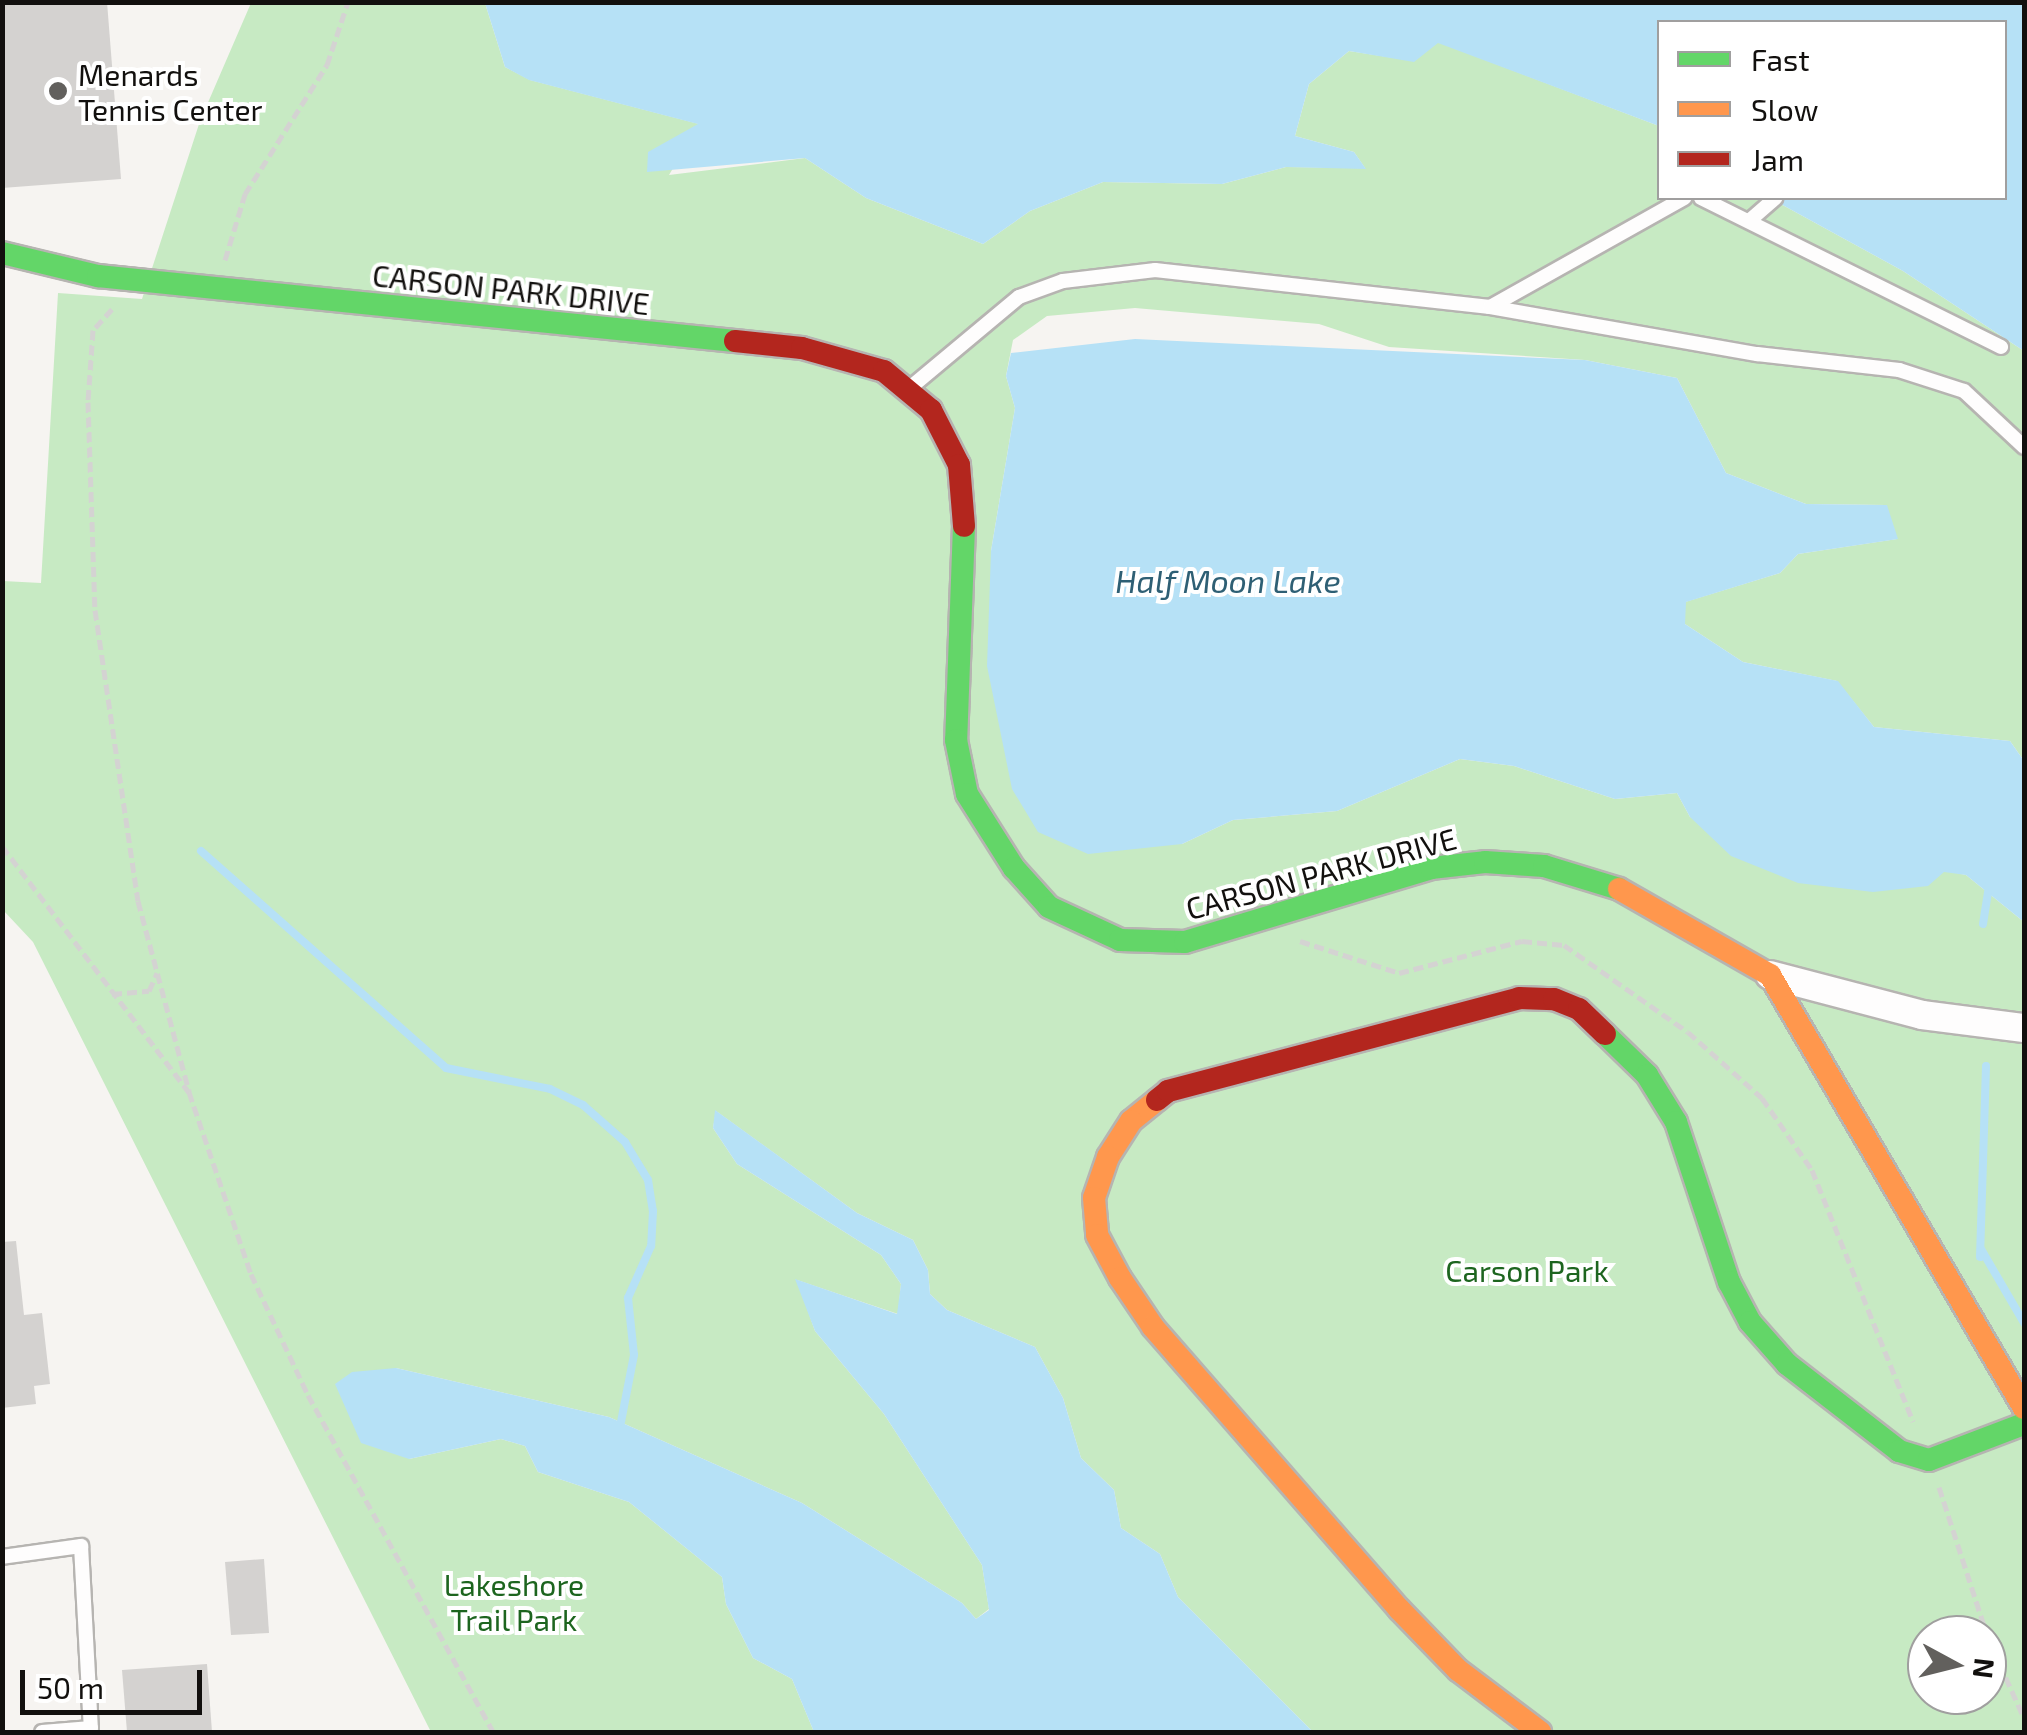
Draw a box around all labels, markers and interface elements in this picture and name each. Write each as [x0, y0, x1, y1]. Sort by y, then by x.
legend [1657, 20, 2007, 200]
text: Fast [1751, 41, 1810, 77]
place label: Menards Tennis Center [78, 56, 263, 126]
marker: Menards Tennis Center [47, 80, 69, 102]
text: Slow [1751, 91, 1818, 127]
text: Jam [1751, 141, 1804, 177]
street label: CARSON PARK DRIVE [371, 257, 651, 321]
water label: Half Moon Lake [1115, 561, 1341, 599]
street label: CARSON PARK DRIVE [1182, 820, 1460, 926]
park label: Carson Park [1445, 1252, 1609, 1288]
park label: Lakeshore Trail Park [444, 1566, 584, 1636]
north arrow [1907, 1615, 2007, 1715]
scale bar [25, 1650, 208, 1712]
text: N [1967, 1656, 2003, 1681]
text: 50 m [37, 1669, 104, 1705]

